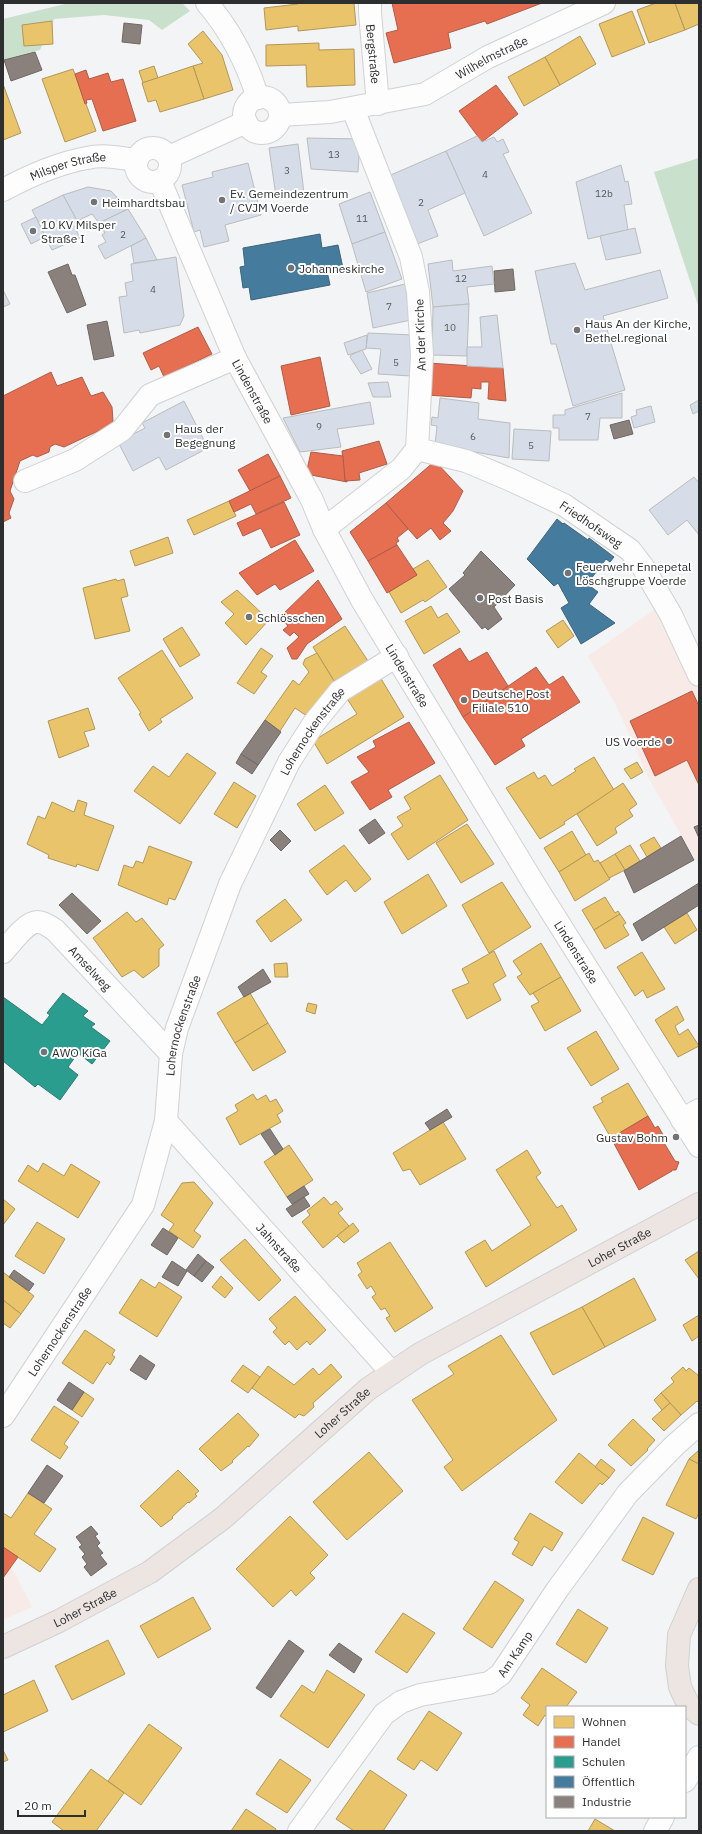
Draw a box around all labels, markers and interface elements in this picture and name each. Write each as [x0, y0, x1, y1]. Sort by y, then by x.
street label: Bergstraße [363, 23, 384, 85]
street label: Wilhelmstraße [453, 32, 530, 82]
house number: 13 [328, 148, 340, 161]
street label: Milsper Straße [27, 149, 107, 183]
house number: 3 [284, 164, 290, 177]
house number: 4 [482, 168, 488, 181]
place label: Ev. Gemeindezentrum / CVJM Voerde [230, 186, 349, 215]
house number: 12b [595, 187, 613, 200]
place label: Heimhardtsbau [102, 195, 185, 210]
marker: Ev. Gemeindezentrum / CVJM Voerde [217, 195, 227, 205]
house number: 2 [418, 196, 424, 209]
marker: Heimhardtsbau [89, 197, 99, 207]
house number: 11 [356, 212, 368, 225]
place label: 10 KV Milsper Straße I [41, 217, 116, 246]
marker: 10 KV Milsper Straße I [28, 226, 38, 236]
house number: 2 [120, 228, 126, 241]
place label: Johanneskirche [299, 261, 385, 276]
marker: Johanneskirche [286, 263, 296, 273]
house number: 12 [455, 272, 467, 285]
house number: 4 [150, 283, 156, 296]
street label: An der Kirche [411, 298, 429, 372]
house number: 7 [386, 300, 392, 313]
place label: Haus An der Kirche, Bethel.regional [585, 316, 691, 345]
house number: 10 [444, 321, 456, 334]
marker: Haus An der Kirche, Bethel.regional [572, 325, 582, 335]
street label: Lindenstraße [229, 356, 277, 426]
house number: 5 [393, 356, 399, 369]
house number: 7 [585, 410, 591, 423]
house number: 9 [316, 420, 322, 433]
place label: Haus der Begegnung [175, 421, 236, 450]
marker: Haus der Begegnung [162, 430, 172, 440]
house number: 6 [470, 430, 476, 443]
house number: 5 [528, 439, 534, 452]
street label: Friedhofsweg [557, 497, 626, 551]
place label: Feuerwehr Ennepetal Löschgruppe Voerde [576, 559, 691, 588]
marker: Feuerwehr Ennepetal Löschgruppe Voerde [563, 568, 573, 578]
place label: Post Basis [488, 591, 544, 606]
marker: Post Basis [475, 593, 485, 603]
place label: Schlösschen [257, 610, 325, 625]
marker: Schlösschen [244, 612, 254, 622]
street label: Lindenstraße [383, 641, 433, 710]
street label: Lohernockenstraße [276, 682, 347, 777]
place label: Deutsche Post Filiale 510 [472, 686, 550, 715]
marker: Deutsche Post Filiale 510 [459, 695, 469, 705]
place label: US Voerde [605, 734, 661, 749]
marker: US Voerde [664, 736, 674, 746]
street label: Lindenstraße [551, 918, 602, 986]
street label: Amselweg [66, 942, 115, 994]
street label: Lohernockenstraße [162, 972, 204, 1076]
place label: AWO KiGa [52, 1045, 108, 1060]
marker: AWO KiGa [39, 1047, 49, 1057]
place label: Gustav Bohm [596, 1130, 668, 1145]
marker: Gustav Bohm [671, 1132, 681, 1142]
street label: Jahnstraße [253, 1220, 306, 1276]
street label: Loher Straße [585, 1224, 654, 1270]
street label: Lohernockenstraße [24, 1283, 95, 1379]
street label: Loher Straße [311, 1383, 373, 1441]
street label: Loher Straße [51, 1584, 119, 1630]
street label: Am Kamp [494, 1628, 535, 1680]
legend [546, 1706, 686, 1818]
text: Wohnen [582, 1714, 626, 1729]
text: Handel [582, 1734, 621, 1749]
text: Schulen [582, 1754, 625, 1769]
text: Öffentlich [582, 1774, 635, 1789]
scale bar [18, 1792, 85, 1818]
text: Industrie [582, 1794, 632, 1809]
text: 20 m [24, 1798, 52, 1813]

